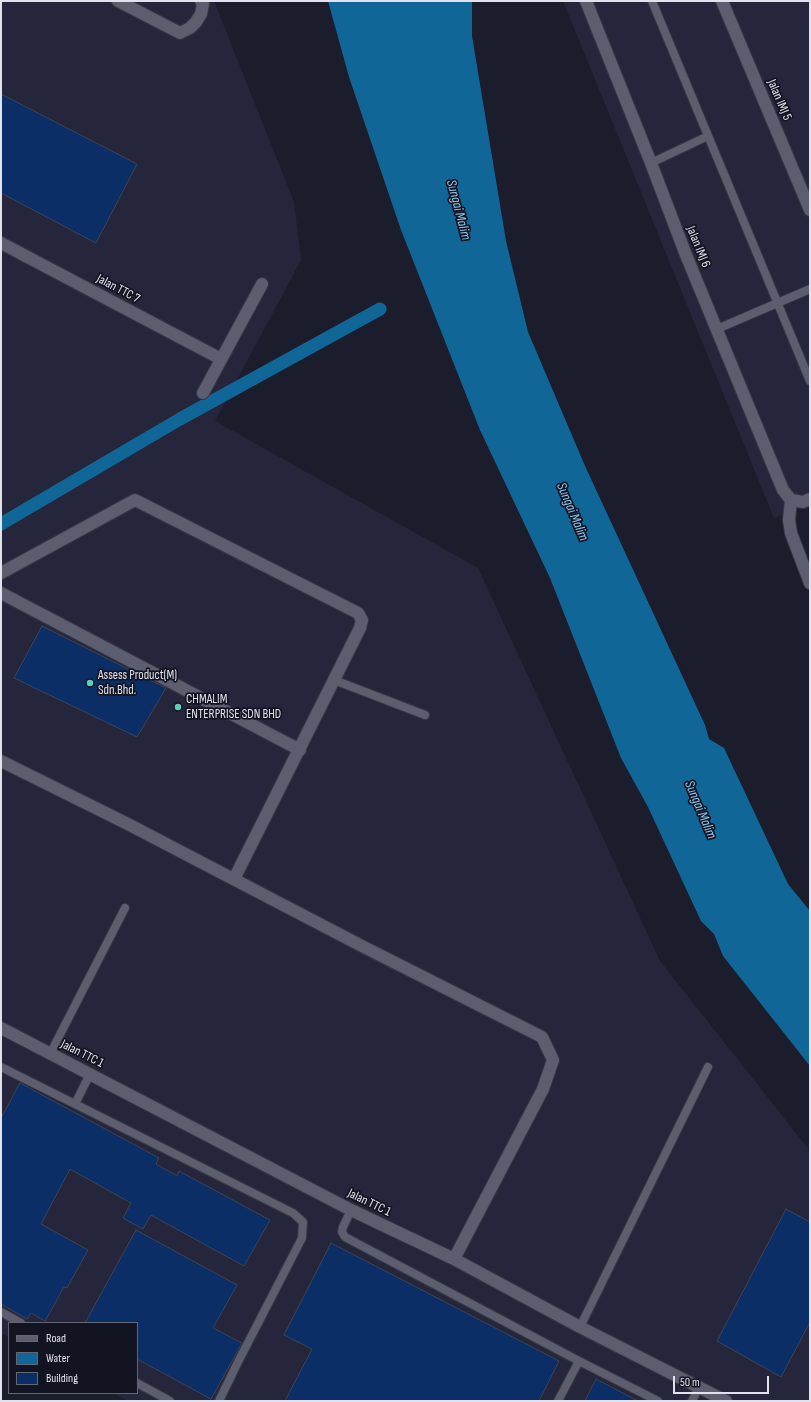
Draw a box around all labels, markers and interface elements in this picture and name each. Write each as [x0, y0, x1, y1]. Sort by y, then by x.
street label: Jalan IMJ 5 [763, 77, 795, 123]
water label: Sungai Malim [442, 178, 474, 242]
street label: Jalan IMJ 6 [683, 224, 713, 270]
street label: Jalan TTC 7 [94, 271, 142, 307]
water label: Sungai Malim [552, 480, 592, 544]
place label: Assess Product(M) Sdn.Bhd. [98, 668, 177, 699]
marker: Assess Product(M) Sdn.Bhd. [85, 678, 95, 688]
place label: CHMALIM ENTERPRISE SDN BHD [186, 692, 281, 723]
marker: CHMALIM ENTERPRISE SDN BHD [173, 702, 183, 712]
water label: Sungai Malim [680, 778, 720, 842]
street label: Jalan TTC 1 [58, 1037, 106, 1071]
street label: Jalan TTC 1 [345, 1186, 393, 1220]
legend [8, 1322, 138, 1394]
text: Road [46, 1331, 66, 1346]
text: Water [46, 1351, 70, 1366]
scale bar [675, 1368, 771, 1394]
text: Building [46, 1371, 78, 1386]
text: 50 m [680, 1375, 700, 1390]

